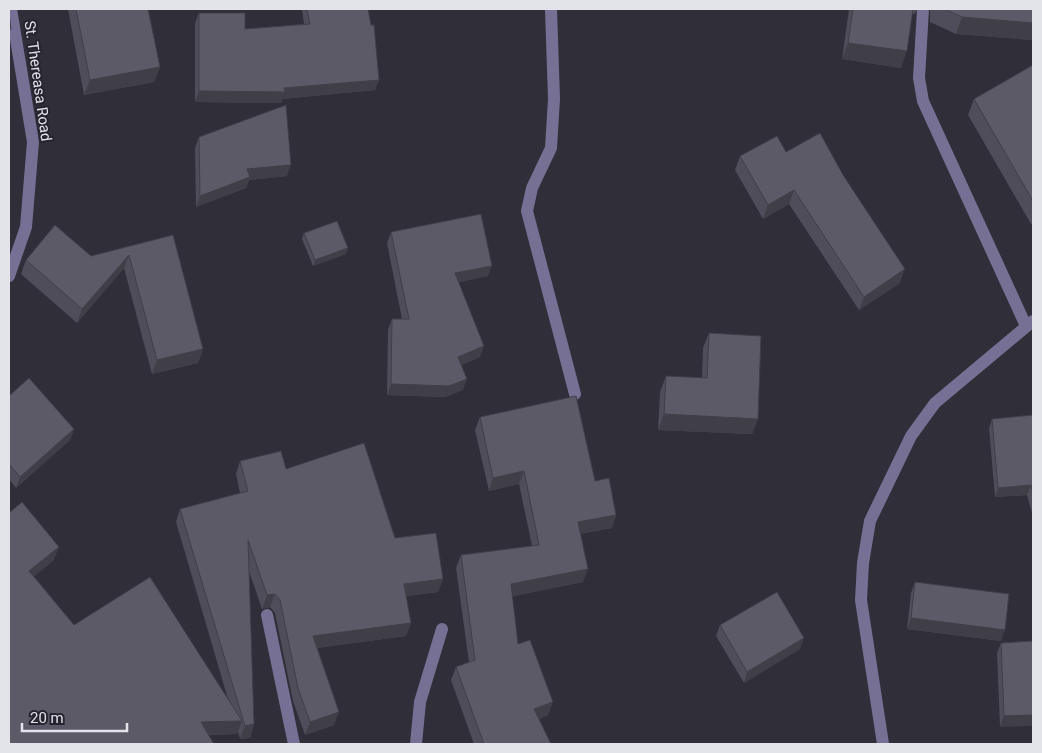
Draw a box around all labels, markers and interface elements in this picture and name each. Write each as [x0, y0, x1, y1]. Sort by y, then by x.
street label: St. Thereasa Road [21, 20, 55, 142]
scale bar [22, 700, 128, 732]
text: 20 m [30, 709, 64, 727]

